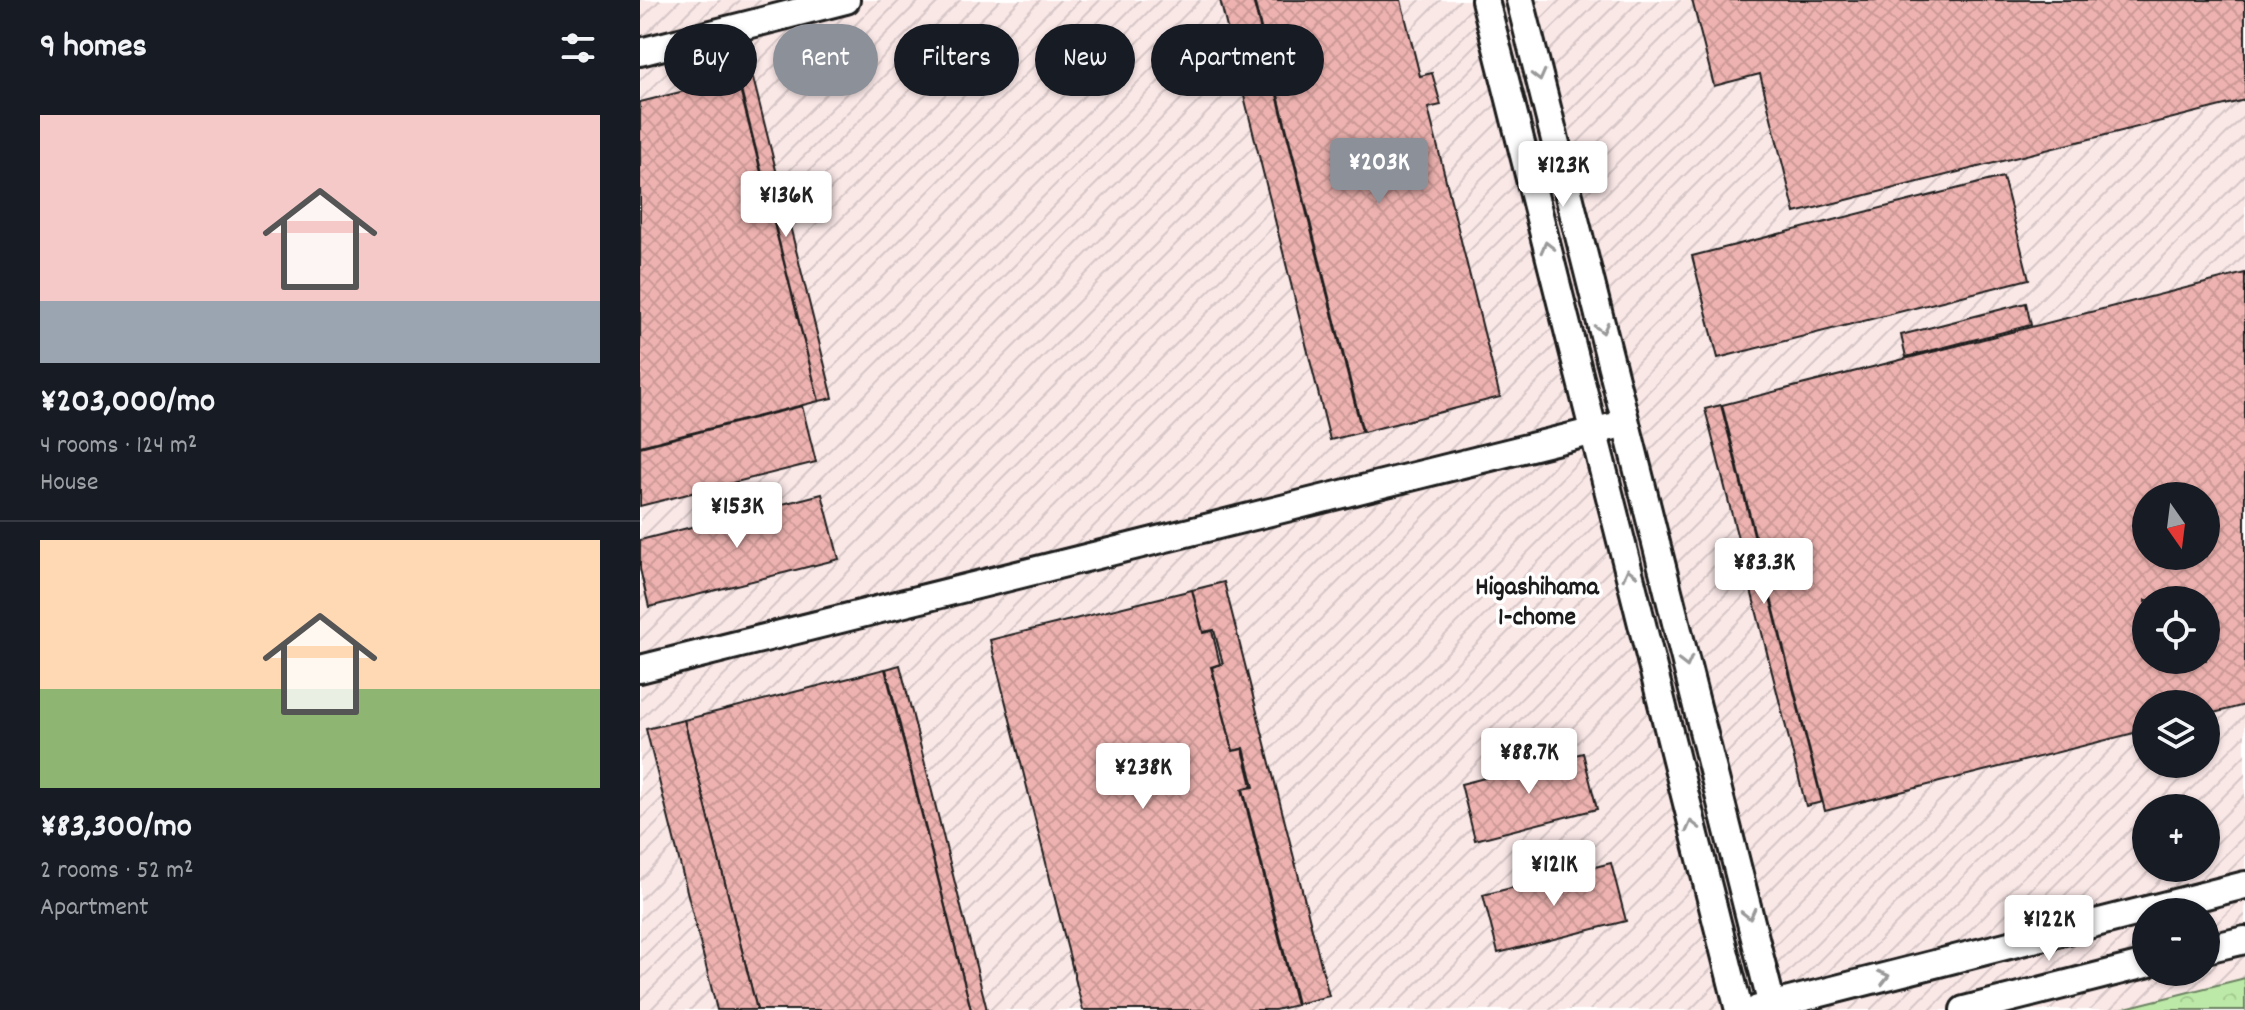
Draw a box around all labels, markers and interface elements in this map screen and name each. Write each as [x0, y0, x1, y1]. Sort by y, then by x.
text: 9 homes [40, 24, 147, 73]
chip: Buy [664, 24, 757, 96]
chip: Rent [773, 24, 878, 96]
chip: Filters [894, 24, 1019, 96]
chip: New [1035, 24, 1135, 96]
chip: Apartment [1151, 24, 1324, 96]
icon: filters [556, 26, 600, 70]
one-way arrow [1530, 68, 1547, 82]
pin: ¥203K [1323, 138, 1435, 206]
pin: ¥123K [1507, 141, 1619, 209]
text: ¥203K [1348, 145, 1410, 182]
text: ¥123K [1536, 148, 1590, 185]
icon: home [248, 167, 392, 311]
pin: ¥136K [730, 171, 842, 239]
text: ¥136K [759, 178, 813, 215]
one-way arrow [1539, 240, 1556, 254]
one-way arrow [1593, 320, 1610, 334]
text: ¥203,000/mo [40, 379, 215, 428]
text: 4 rooms · 124 m² [40, 428, 197, 465]
text: House [40, 465, 98, 502]
pin: ¥153K [681, 482, 793, 550]
north arrow [2132, 482, 2220, 570]
map controls [2132, 482, 2220, 986]
text: ¥153K [710, 489, 764, 526]
pin: ¥83.3K [1699, 538, 1829, 606]
text: ¥83.3K [1733, 545, 1795, 582]
one-way arrow [1621, 567, 1638, 581]
district label: Higashihama 1-chome [1475, 570, 1600, 637]
button: locate [2132, 586, 2220, 674]
icon: home [248, 592, 392, 736]
one-way arrow [1677, 654, 1694, 668]
button: layers [2132, 690, 2220, 778]
pin: ¥88.7K [1464, 728, 1594, 796]
text: ¥88.7K [1499, 735, 1559, 772]
pin: ¥238K [1087, 743, 1199, 811]
text: ¥238K [1114, 750, 1172, 787]
button: + [2132, 794, 2220, 882]
text: ¥83,300/mo [40, 804, 192, 853]
one-way arrow [1685, 819, 1702, 833]
pin: ¥121K [1498, 840, 1610, 908]
text: ¥121K [1530, 847, 1578, 884]
text: 2 rooms · 52 m² [40, 853, 193, 890]
text: Apartment [40, 890, 149, 927]
pin: ¥122K [1993, 895, 2105, 963]
button: − [2132, 898, 2220, 986]
text: ¥122K [2022, 902, 2076, 939]
one-way arrow [1740, 906, 1757, 920]
one-way arrow [1876, 970, 1890, 987]

